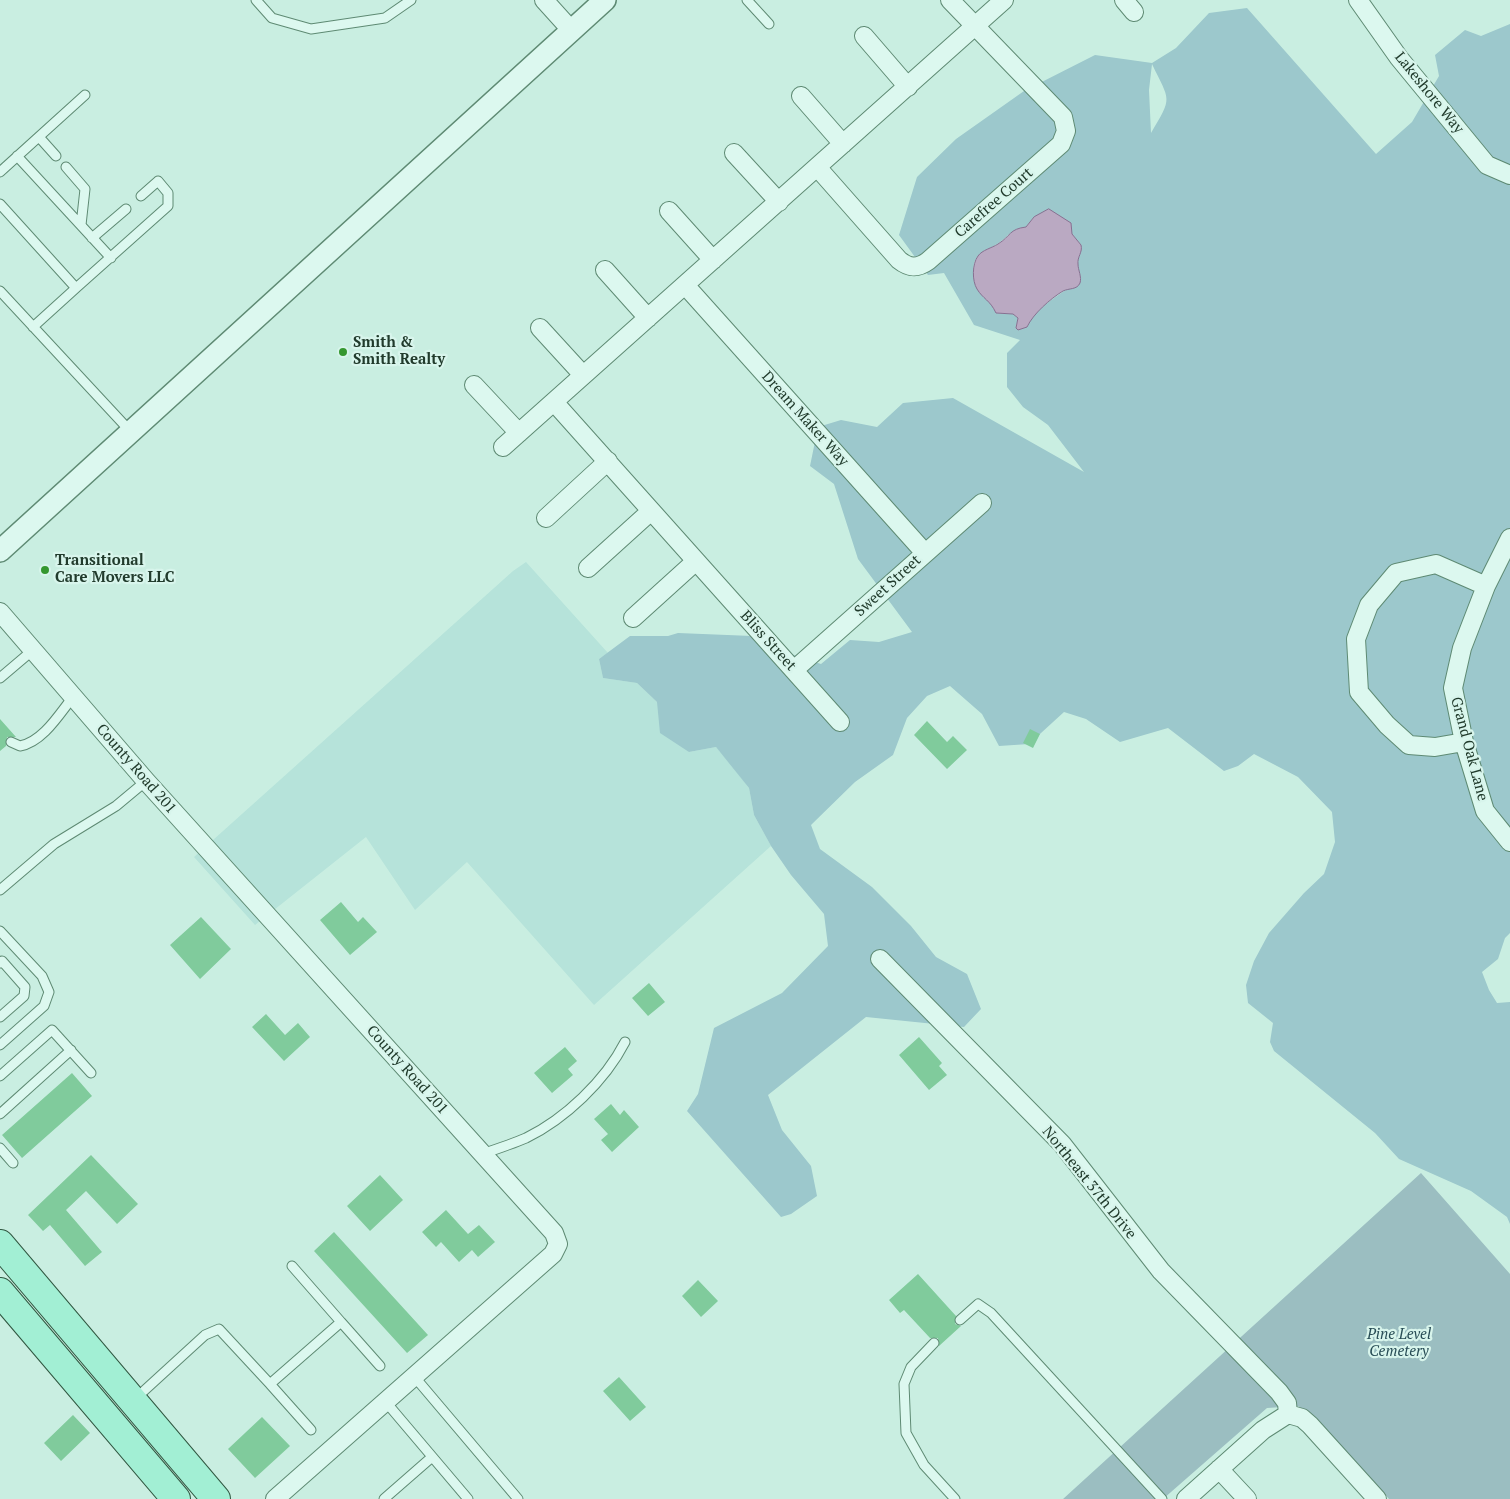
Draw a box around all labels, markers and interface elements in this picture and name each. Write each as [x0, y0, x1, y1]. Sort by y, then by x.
street label: Lakeshore Way [1391, 49, 1467, 137]
street label: Carefree Court [951, 164, 1037, 242]
place label: Smith & Smith Realty [353, 334, 445, 369]
marker: Smith & Smith Realty [337, 346, 349, 358]
street label: Dream Maker Way [758, 368, 852, 470]
place label: Transitional Care Movers LLC [55, 552, 175, 587]
street label: Sweet Street [851, 552, 925, 620]
marker: Transitional Care Movers LLC [39, 564, 51, 576]
street label: Bliss Street [736, 607, 800, 675]
street label: Grand Oak Lane [1446, 695, 1492, 803]
street label: County Road 201 [92, 720, 180, 818]
street label: County Road 201 [363, 1022, 451, 1118]
street label: Northeast 37th Drive [1038, 1123, 1140, 1243]
park label: Pine Level Cemetery [1367, 1326, 1431, 1361]

